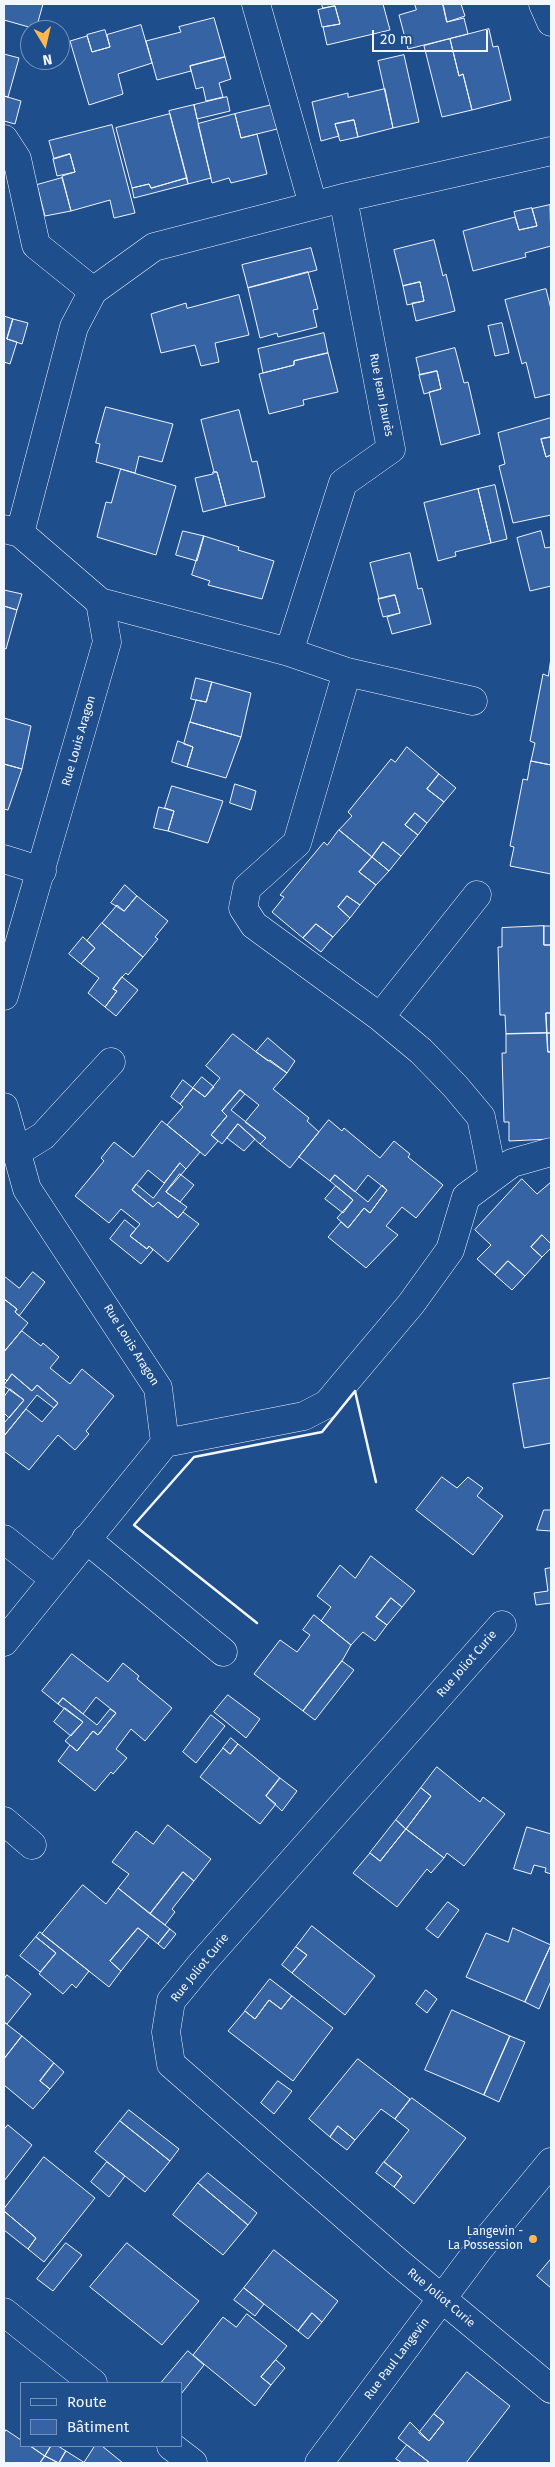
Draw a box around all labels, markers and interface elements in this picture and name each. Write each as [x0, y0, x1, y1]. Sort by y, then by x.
north arrow [20, 20, 70, 70]
scale bar [375, 20, 491, 52]
text: 20 m [380, 30, 413, 48]
text: N [41, 50, 53, 68]
street label: Rue Jean Jaurès [366, 352, 396, 438]
street label: Rue Louis Aragon [59, 694, 99, 788]
street label: Rue Louis Aragon [100, 1302, 162, 1388]
street label: Rue Joliot Curie [434, 1628, 500, 1700]
street label: Rue Joliot Curie [168, 1931, 232, 2005]
place label: Langevin - La Possession [448, 2225, 523, 2253]
marker: Langevin - La Possession [527, 2233, 539, 2245]
street label: Rue Joliot Curie [404, 2265, 478, 2331]
street label: Rue Paul Langevin [362, 2315, 432, 2403]
legend [20, 2382, 182, 2447]
text: Route [67, 2393, 107, 2411]
text: Bâtiment [67, 2418, 129, 2436]

